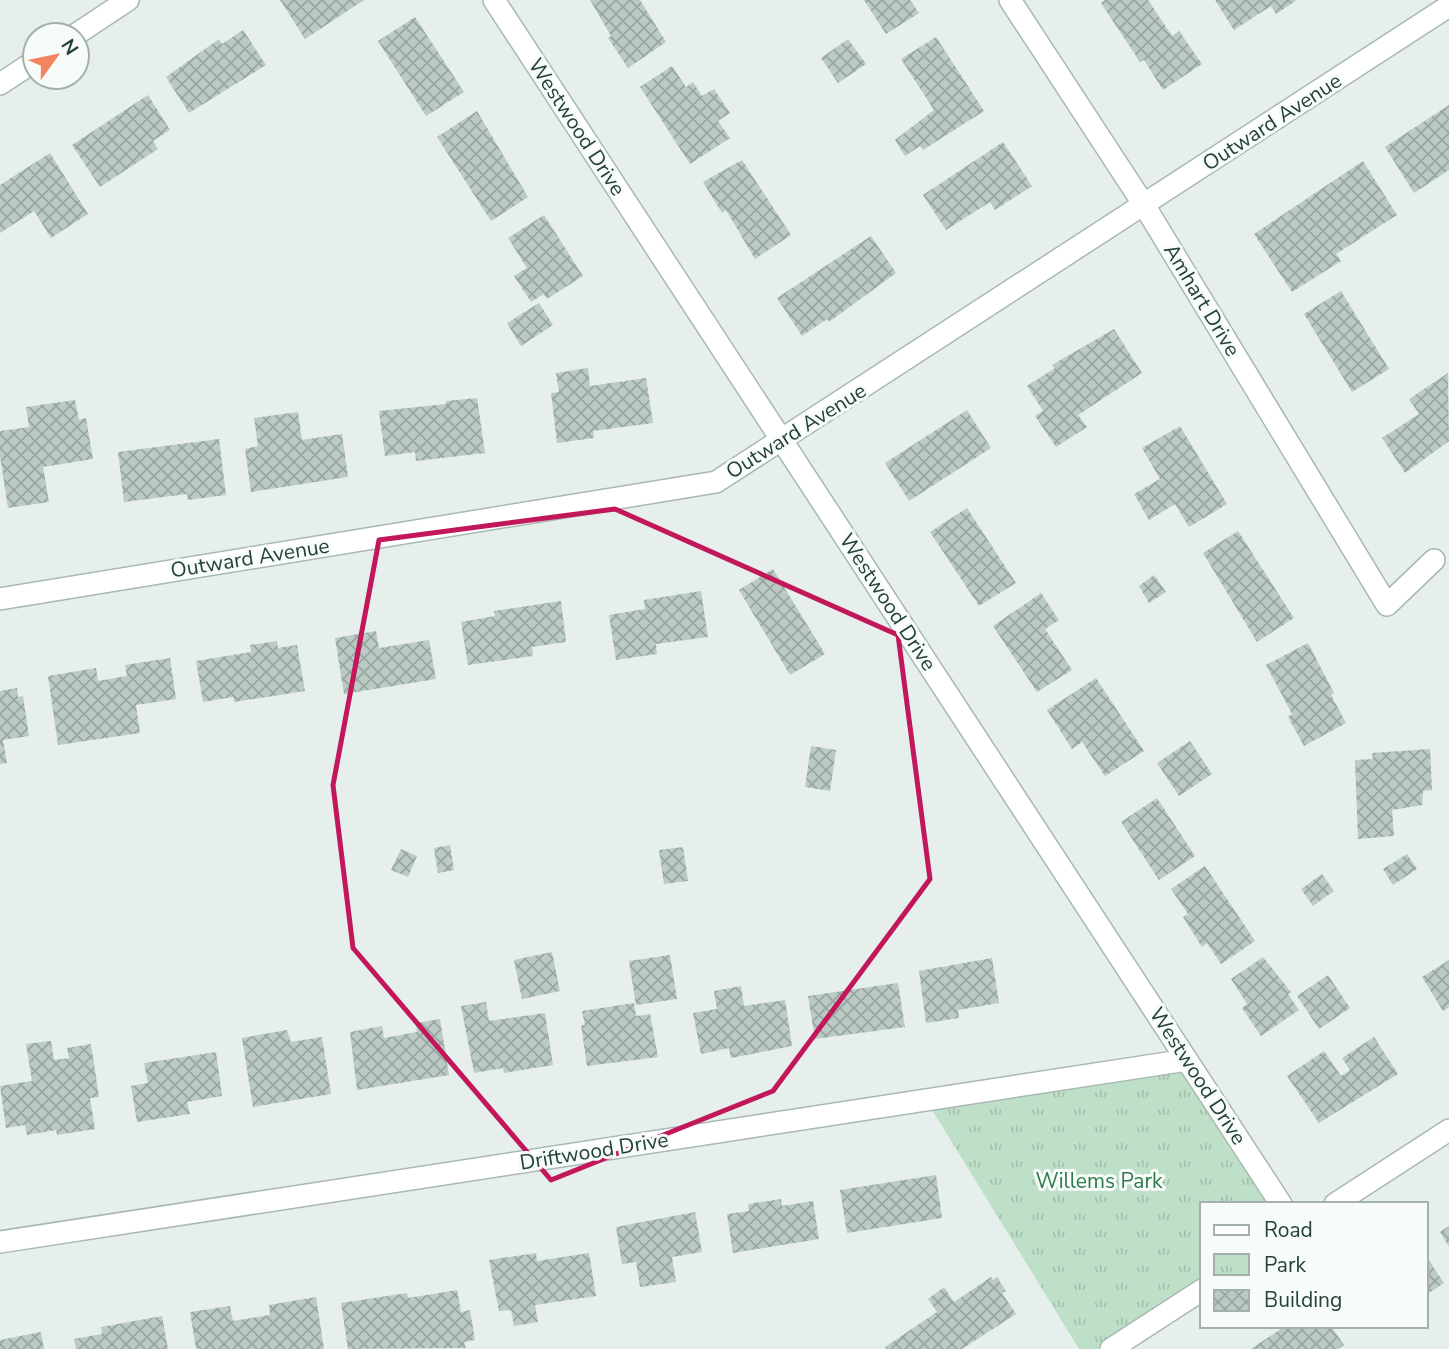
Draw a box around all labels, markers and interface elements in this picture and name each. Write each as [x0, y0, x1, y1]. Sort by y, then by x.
north arrow [21, 21, 91, 91]
text: N [55, 34, 84, 60]
street label: Westwood Drive [522, 53, 632, 201]
street label: Outward Avenue [1197, 67, 1347, 177]
street label: Amhart Drive [1157, 238, 1247, 362]
street label: Outward Avenue [721, 377, 871, 485]
street label: Westwood Drive [833, 528, 943, 676]
street label: Outward Avenue [169, 532, 331, 584]
street label: Westwood Drive [1143, 1002, 1253, 1150]
street label: Driftwood Drive [518, 1125, 670, 1177]
park label: Willems Park [1036, 1167, 1163, 1195]
legend [1200, 1202, 1428, 1328]
text: Road [1264, 1216, 1313, 1244]
text: Park [1264, 1251, 1306, 1279]
text: Building [1264, 1286, 1342, 1314]

